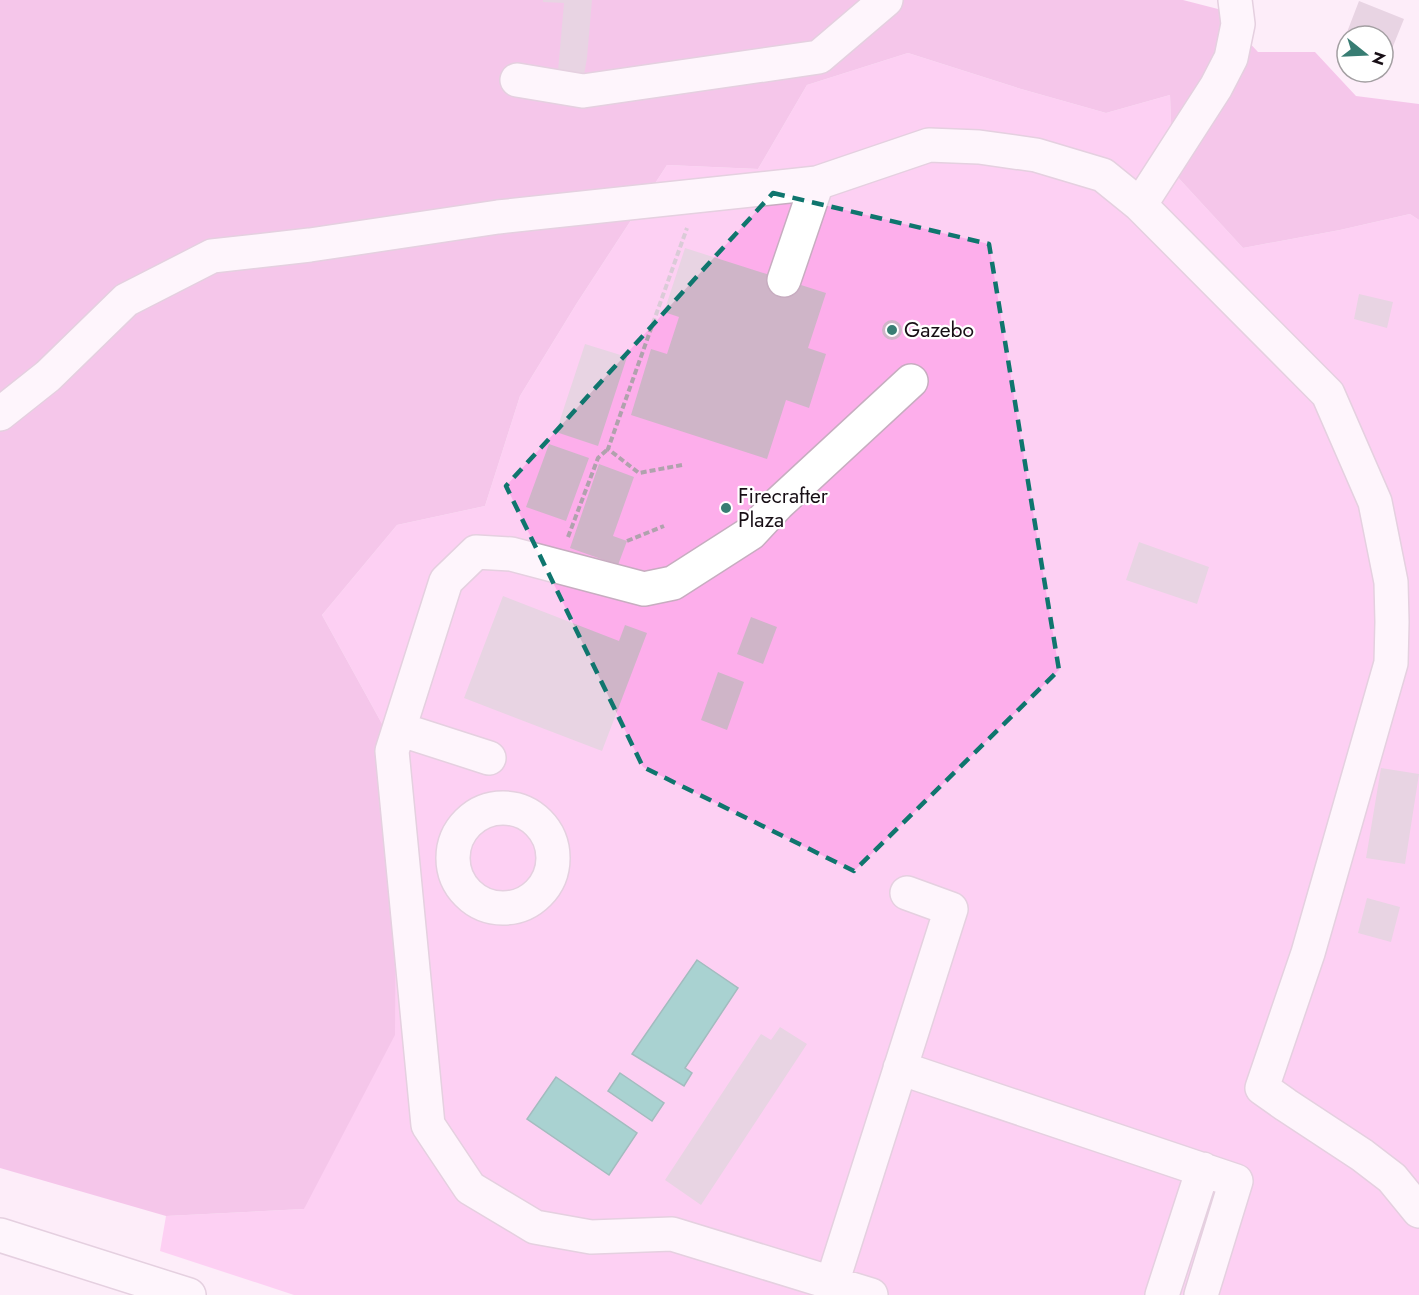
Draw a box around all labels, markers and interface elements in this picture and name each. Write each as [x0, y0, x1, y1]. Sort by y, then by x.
north arrow [1335, 24, 1395, 84]
text: N [1366, 49, 1392, 68]
place label: Gazebo [904, 315, 974, 345]
marker: Gazebo [885, 323, 899, 337]
place label: Firecrafter Plaza [738, 481, 829, 535]
marker: Firecrafter Plaza [719, 501, 733, 515]

